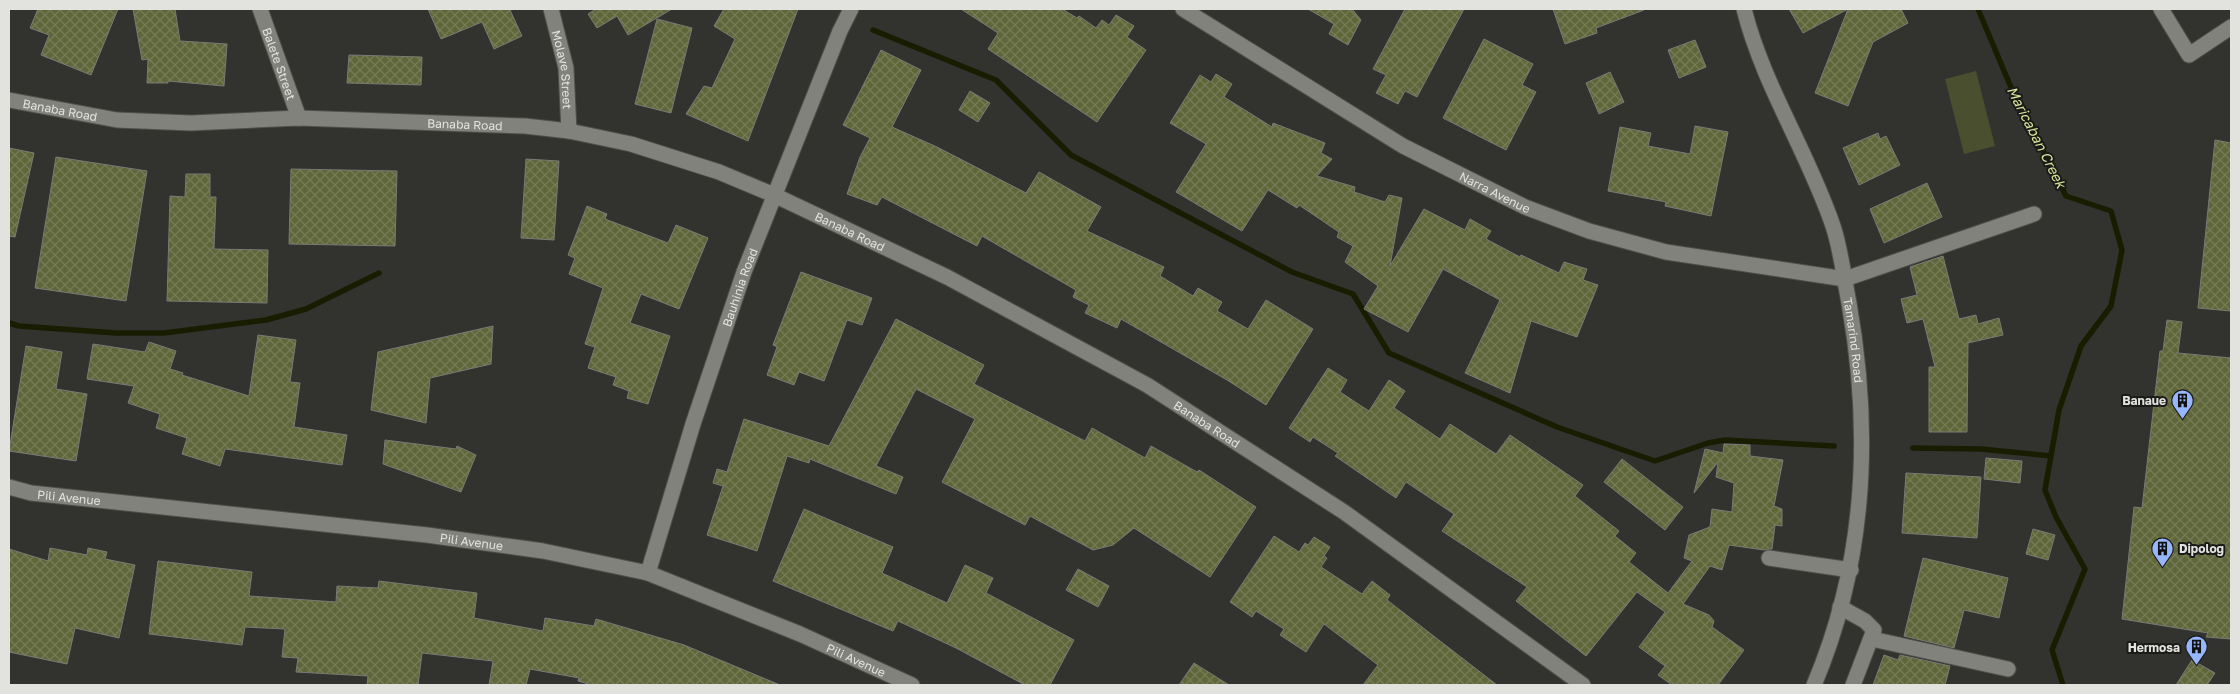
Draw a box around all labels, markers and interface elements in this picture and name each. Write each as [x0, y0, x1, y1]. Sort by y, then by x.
street label: Balete Street [260, 25, 299, 102]
street label: Molave Street [549, 28, 575, 110]
water label: Maricaban Creek [2004, 83, 2071, 193]
street label: Banaba Road [22, 95, 99, 124]
street label: Banaba Road [427, 115, 503, 133]
street label: Narra Avenue [1457, 168, 1532, 216]
street label: Banaba Road [813, 208, 888, 254]
street label: Bauhinia Road [719, 246, 760, 329]
street label: Tamarind Road [1841, 296, 1867, 383]
building icon: Banaue [2170, 388, 2194, 419]
place label: Banaue [2122, 393, 2166, 408]
street label: Banaba Road [1171, 397, 1243, 451]
street label: Pili Avenue [37, 486, 101, 508]
street label: Pili Avenue [439, 529, 504, 553]
building icon: Dipolog [2151, 536, 2175, 567]
place label: Dipolog [2179, 541, 2224, 556]
building icon: Hermosa [2184, 635, 2208, 666]
street label: Pili Avenue [824, 640, 888, 680]
place label: Hermosa [2128, 640, 2180, 655]

